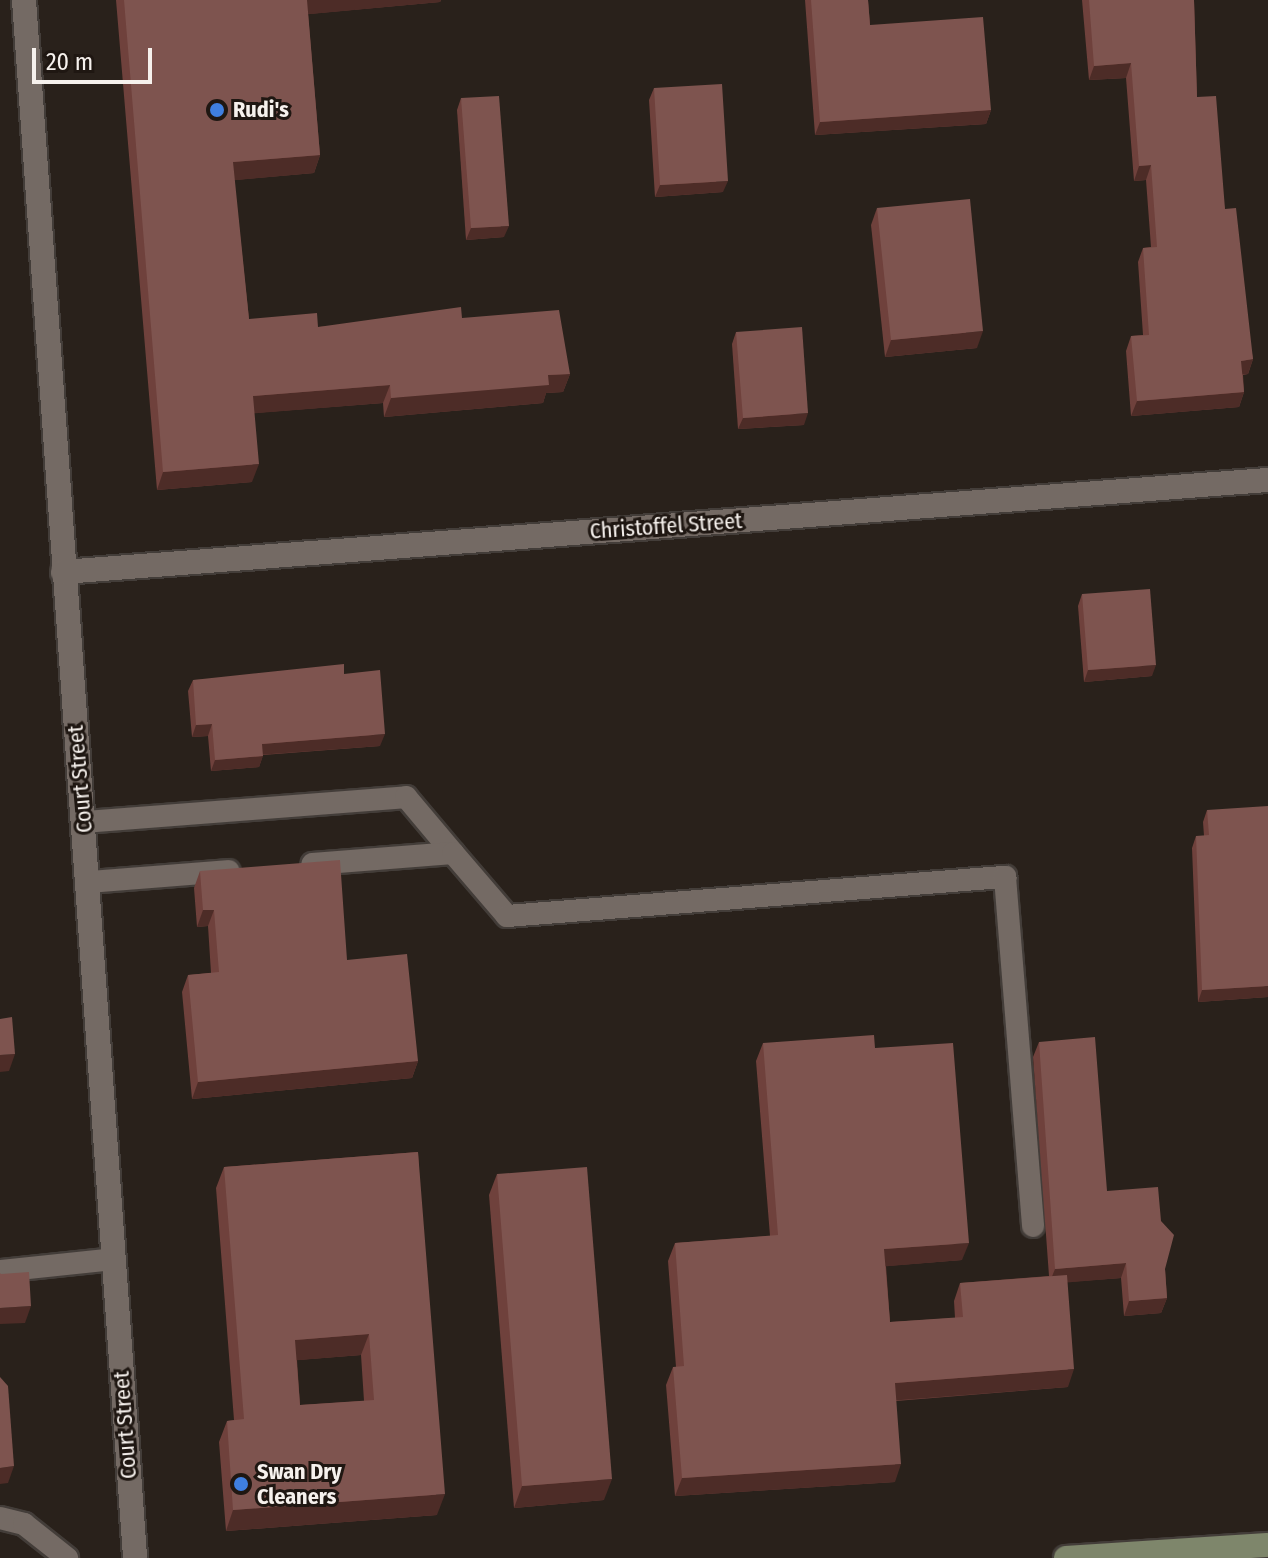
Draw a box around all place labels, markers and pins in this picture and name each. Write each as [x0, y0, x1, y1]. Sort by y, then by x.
place label: Rudi's [233, 97, 289, 123]
marker: Rudi's [208, 101, 226, 119]
place label: Swan Dry Cleaners [257, 1458, 342, 1510]
marker: Swan Dry Cleaners [232, 1475, 250, 1493]

